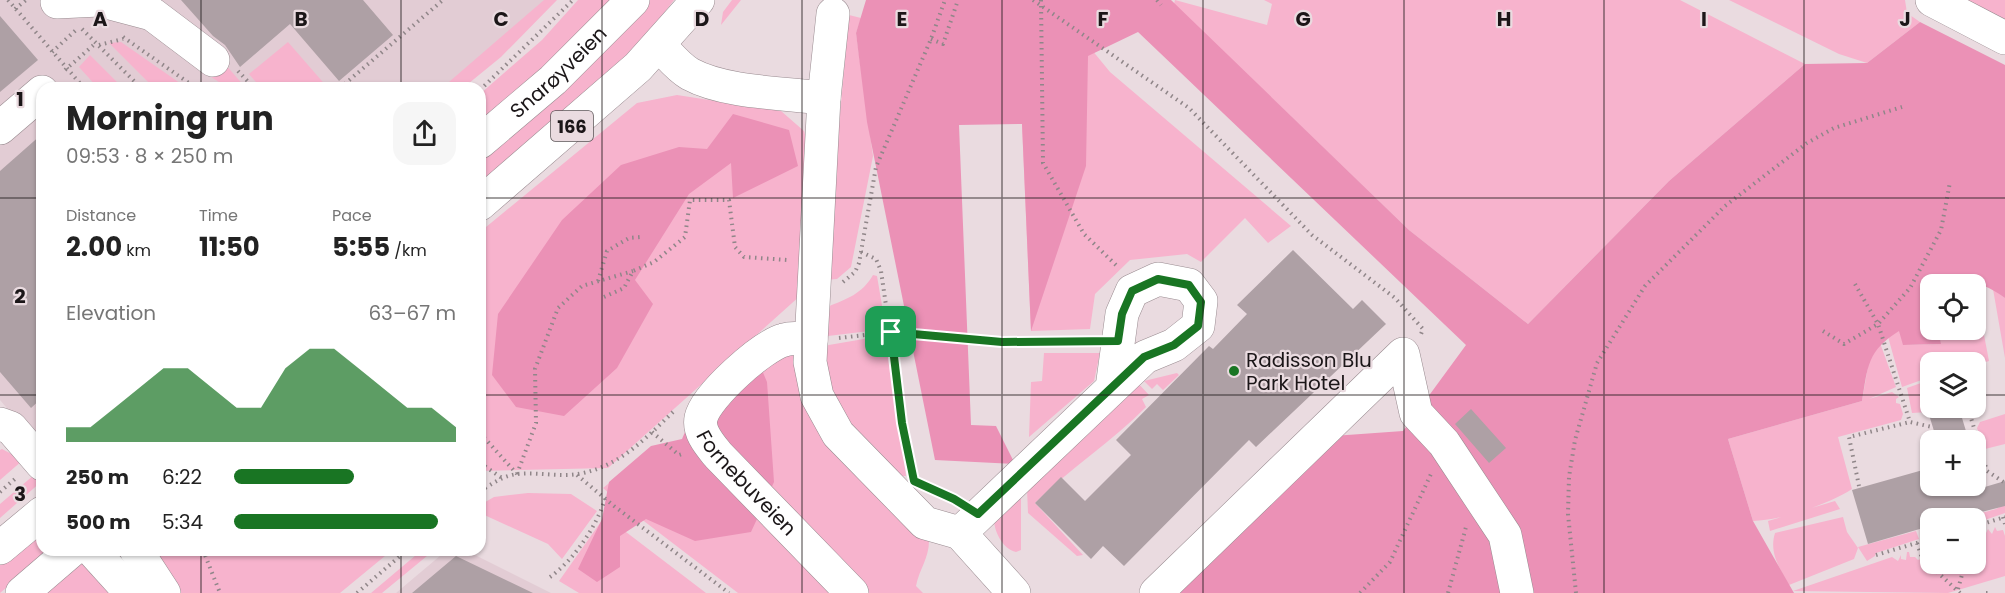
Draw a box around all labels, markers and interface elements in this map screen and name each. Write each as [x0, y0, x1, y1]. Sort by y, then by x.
text: A [93, 5, 108, 33]
text: B [294, 5, 308, 33]
text: C [493, 5, 509, 33]
text: D [695, 5, 709, 33]
text: E [897, 5, 907, 33]
text: F [1098, 5, 1109, 33]
text: G [1295, 5, 1311, 33]
text: H [1497, 5, 1511, 33]
text: I [1701, 5, 1707, 33]
text: J [1899, 5, 1911, 33]
street label: Snarøyveien [504, 20, 613, 125]
text: 1 [16, 85, 24, 113]
text: Morning run [66, 95, 274, 142]
button: share [393, 102, 456, 165]
road number: 166 [551, 111, 593, 141]
text: 09:53 · 8 × 250 m [66, 142, 233, 170]
text: Distance [66, 204, 136, 227]
text: Time [199, 204, 238, 227]
text: Pace [332, 204, 372, 227]
text: 2.00 [66, 229, 122, 265]
text: 11:50 [199, 229, 260, 265]
text: 5:55 [332, 229, 390, 265]
text: km [122, 239, 151, 262]
text: /km [390, 239, 427, 262]
map controls [1920, 274, 1986, 574]
button: locate [1920, 274, 1986, 340]
text: 2 [14, 282, 26, 310]
text: Elevation [66, 299, 156, 327]
text: 63–67 m [368, 299, 456, 327]
pin [865, 306, 916, 357]
icon: arrive [874, 315, 907, 348]
place label: Radisson Blu Park Hotel [1246, 346, 1372, 397]
button: layers [1920, 352, 1986, 418]
marker: Radisson Blu Park Hotel [1227, 364, 1241, 378]
street label: Fornebuveien [690, 425, 803, 542]
button: + [1920, 430, 1986, 496]
text: 250 m [66, 463, 129, 491]
text: 6:22 [162, 463, 202, 491]
text: 3 [14, 480, 26, 508]
text: 500 m [66, 508, 131, 536]
text: 5:34 [162, 508, 203, 536]
button: − [1920, 508, 1986, 574]

